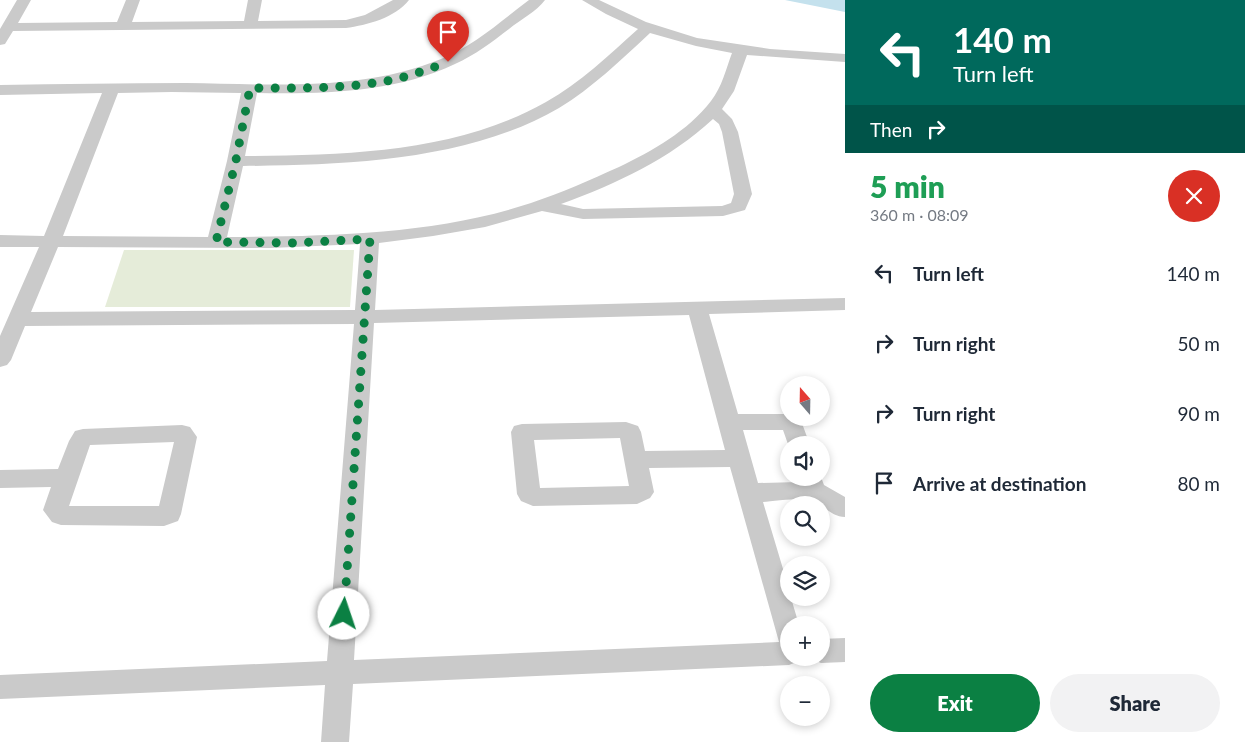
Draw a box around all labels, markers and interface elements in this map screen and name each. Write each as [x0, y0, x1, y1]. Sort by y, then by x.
pin [427, 11, 469, 62]
icon: arrive [434, 18, 462, 46]
text: 140 m [953, 18, 1052, 60]
icon: left [870, 20, 935, 85]
text: Turn left [953, 60, 1034, 87]
icon: right [922, 115, 950, 143]
text: Then [870, 118, 912, 141]
text: 5 min [870, 168, 945, 204]
button: close [1168, 170, 1220, 222]
text: 360 m · 08:09 [870, 205, 969, 224]
icon: left [870, 259, 898, 287]
text: Turn left [913, 262, 984, 285]
text: 140 m [1166, 262, 1220, 285]
icon: right [870, 329, 898, 357]
text: Turn right [913, 332, 995, 355]
text: 50 m [1177, 332, 1220, 355]
north arrow [780, 376, 830, 426]
map controls [780, 376, 830, 726]
icon: right [870, 399, 898, 427]
text: Turn right [913, 402, 995, 425]
text: 90 m [1177, 402, 1220, 425]
button: sound [780, 436, 830, 486]
icon: arrive [870, 469, 898, 497]
text: Arrive at destination [913, 472, 1086, 495]
text: 80 m [1177, 472, 1220, 495]
button: search [780, 496, 830, 546]
button: layers [780, 556, 830, 606]
position arrow [317, 587, 369, 639]
button: + [780, 616, 830, 666]
button: Exit [870, 674, 1040, 732]
button: Share [1050, 674, 1220, 732]
button: − [780, 676, 830, 726]

